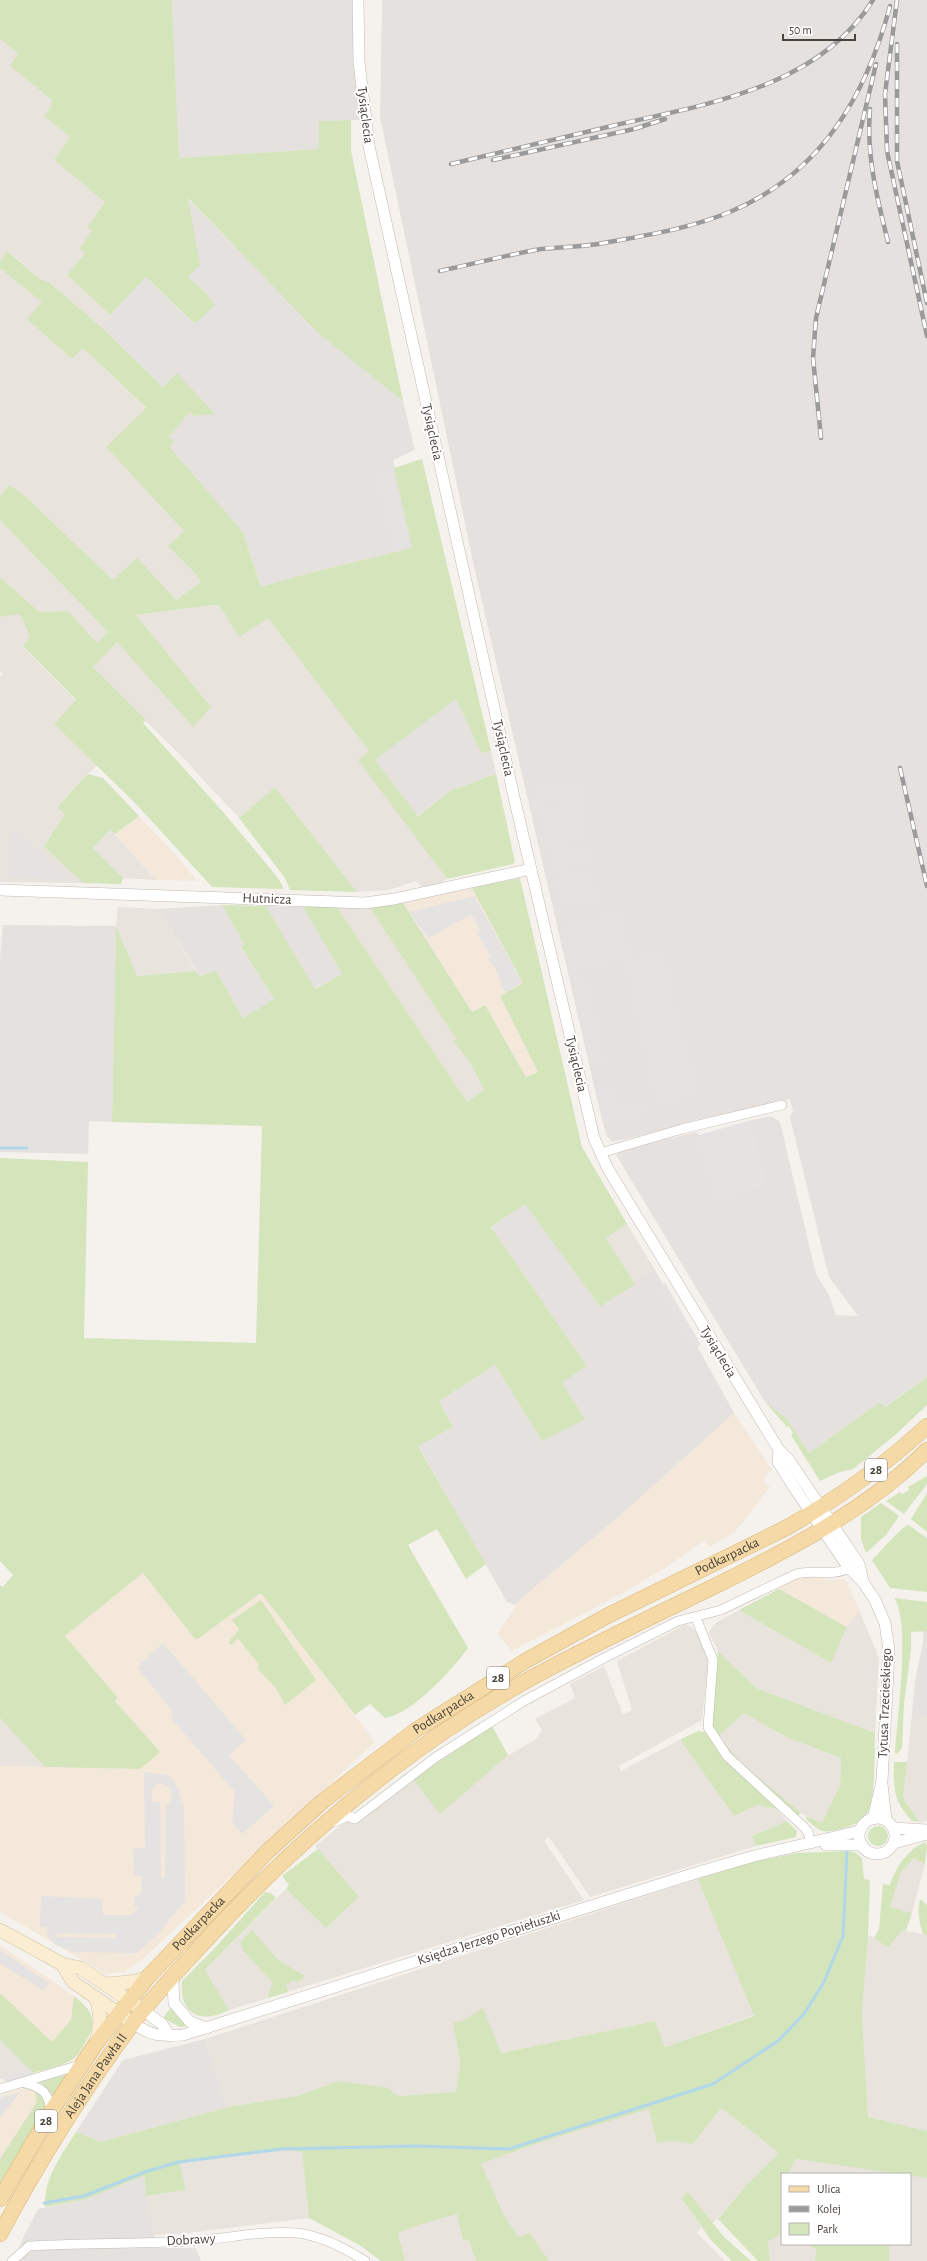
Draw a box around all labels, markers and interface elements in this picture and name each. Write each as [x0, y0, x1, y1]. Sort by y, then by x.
scale bar [783, 16, 855, 42]
text: 50 m [789, 24, 812, 36]
street label: Tysiąclecia [355, 86, 376, 145]
street label: Tysiąclecia [419, 402, 445, 462]
street label: Tysiąclecia [490, 718, 516, 778]
street label: Hutnicza [242, 891, 292, 907]
street label: Tysiąclecia [563, 1034, 589, 1094]
street label: Tysiąclecia [697, 1324, 739, 1381]
road number: 28 [865, 1459, 887, 1481]
street label: Podkarpacka [693, 1535, 762, 1579]
street label: Tytusa Trzecieskiego [876, 1648, 894, 1758]
road number: 28 [487, 1667, 509, 1689]
street label: Podkarpacka [410, 1688, 477, 1737]
street label: Podkarpacka [170, 1893, 228, 1954]
street label: Księdza Jerzego Popiełuszki [416, 1908, 562, 1968]
street label: Aleja Jana Pawła II [62, 2031, 130, 2121]
road number: 28 [35, 2110, 57, 2132]
legend [781, 2173, 911, 2245]
text: Ulica [817, 2183, 841, 2195]
text: Kolej [817, 2203, 841, 2216]
text: Park [817, 2223, 838, 2235]
street label: Dobrawy [166, 2232, 216, 2248]

